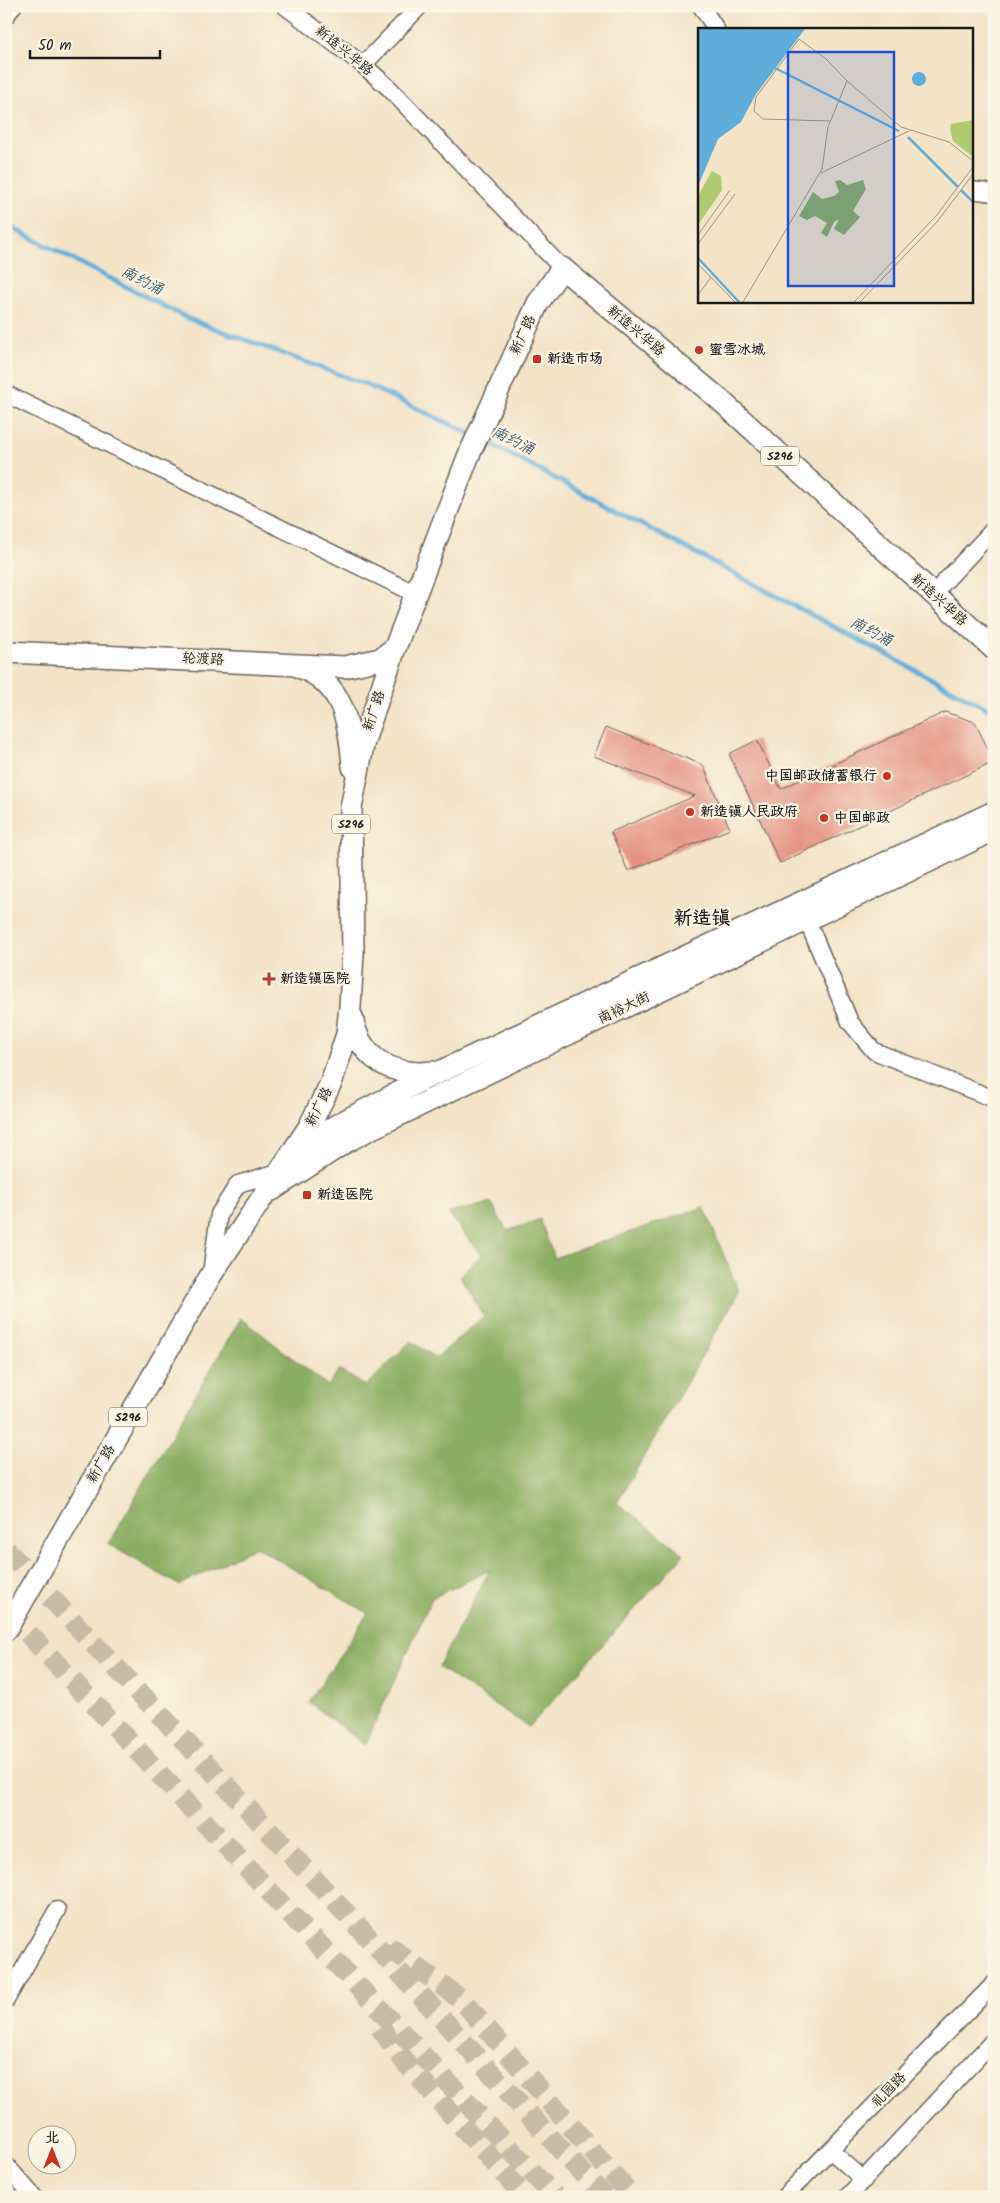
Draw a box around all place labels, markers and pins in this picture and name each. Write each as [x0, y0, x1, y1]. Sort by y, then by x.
place label: 蜜雪冰城 [709, 339, 765, 361]
marker: 蜜雪冰城 [693, 344, 705, 356]
place label: 新造市场 [547, 348, 603, 370]
marker: 新造市场 [531, 353, 543, 365]
place label: 中国邮政储蓄银行 [765, 765, 877, 787]
marker: 中国邮政储蓄银行 [881, 770, 893, 782]
place label: 新造镇人民政府 [700, 801, 798, 823]
marker: 新造镇人民政府 [684, 806, 696, 818]
place label: 中国邮政 [834, 807, 890, 829]
marker: 中国邮政 [818, 812, 830, 824]
place label: 新造镇医院 [280, 968, 350, 990]
marker: 新造镇医院 [262, 972, 276, 986]
place label: 新造医院 [317, 1184, 373, 1206]
marker: 新造医院 [301, 1189, 313, 1201]

